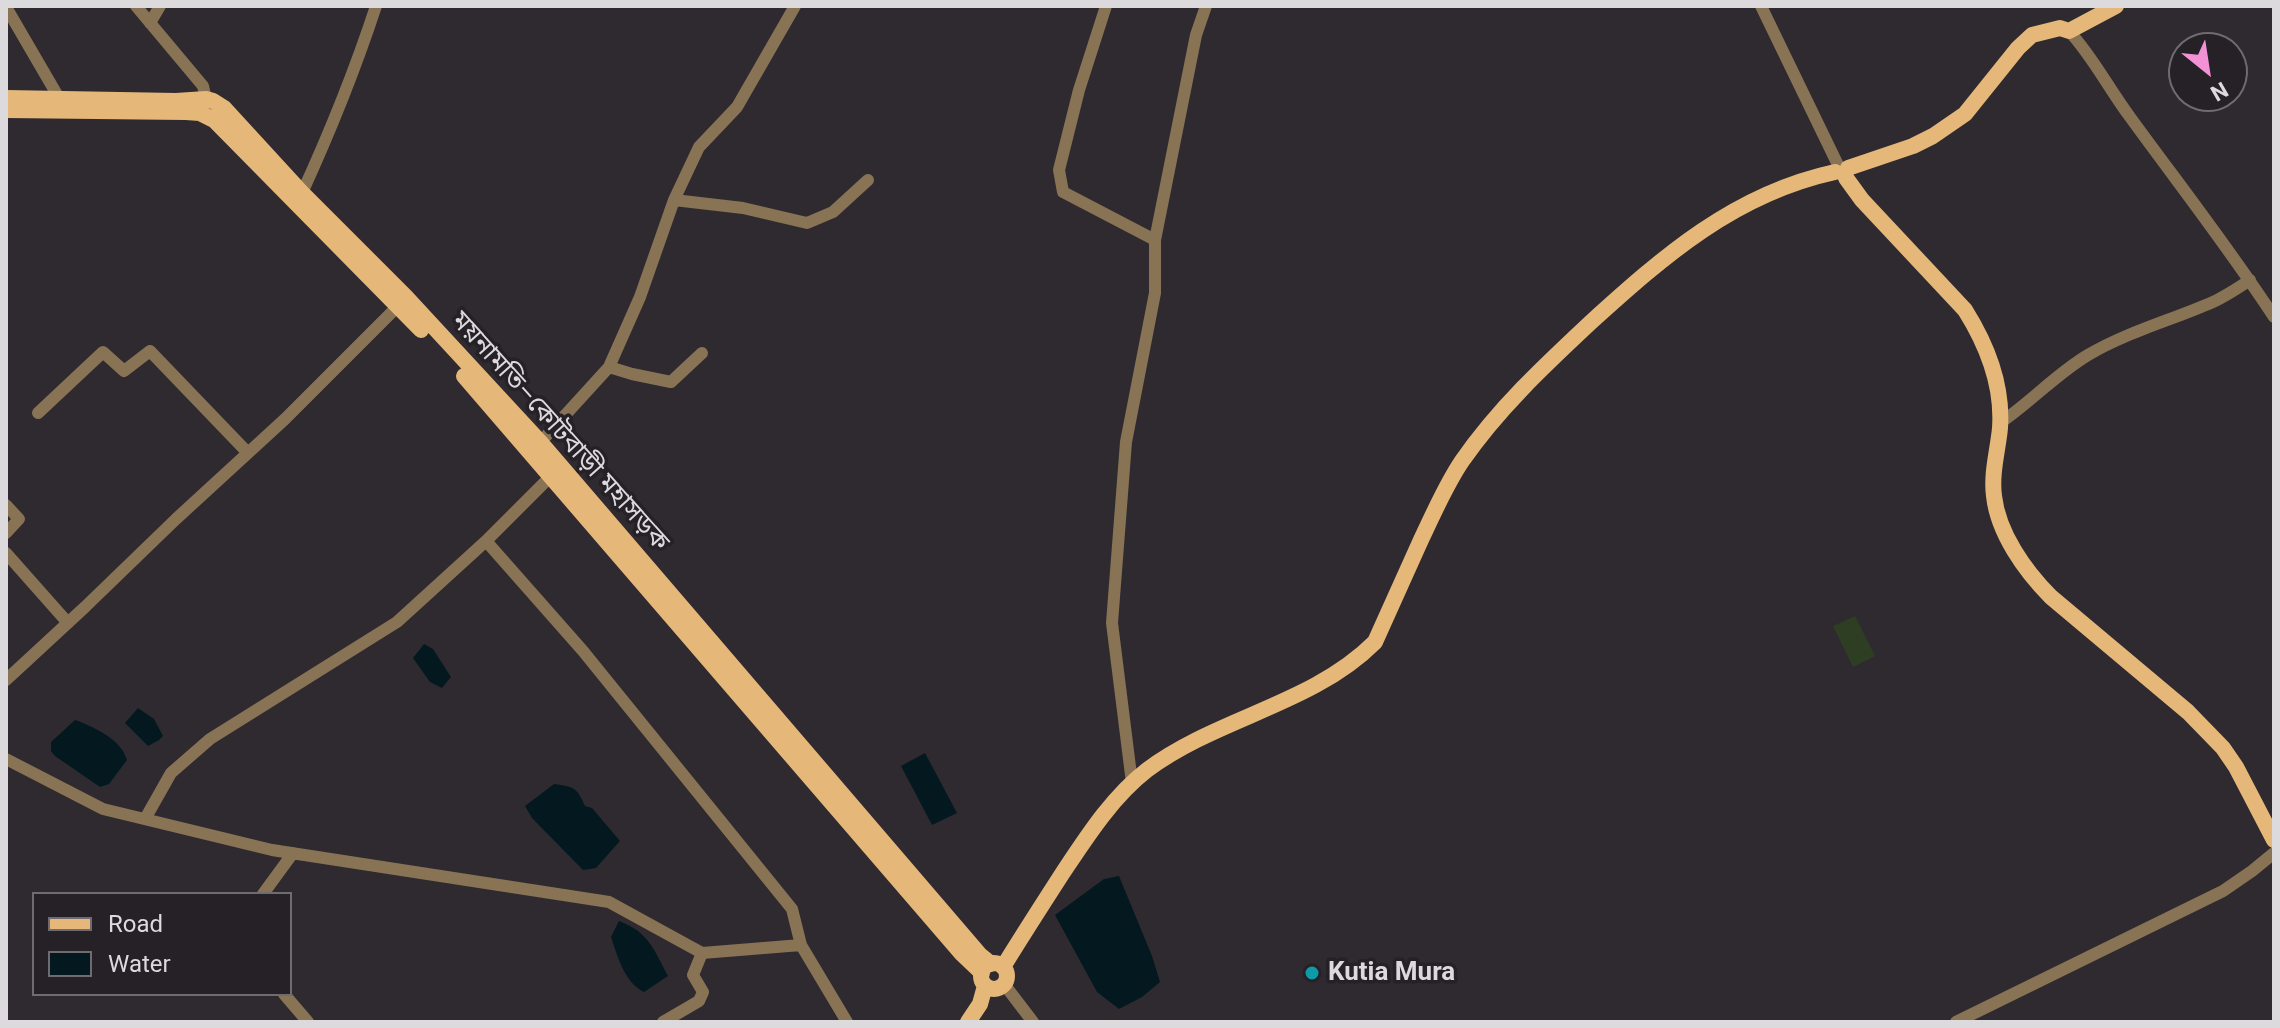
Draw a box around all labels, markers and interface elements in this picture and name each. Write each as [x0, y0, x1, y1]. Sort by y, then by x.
north arrow [2168, 32, 2248, 112]
text: N [2206, 77, 2232, 106]
street label: ময়নামতি–কোটবাড়ী মহাসড়ক [443, 306, 675, 558]
legend [32, 892, 292, 996]
text: Road [108, 910, 163, 938]
text: Water [108, 950, 171, 978]
place label: Kutia Mura [1328, 957, 1455, 989]
marker: Kutia Mura [1303, 964, 1321, 982]

